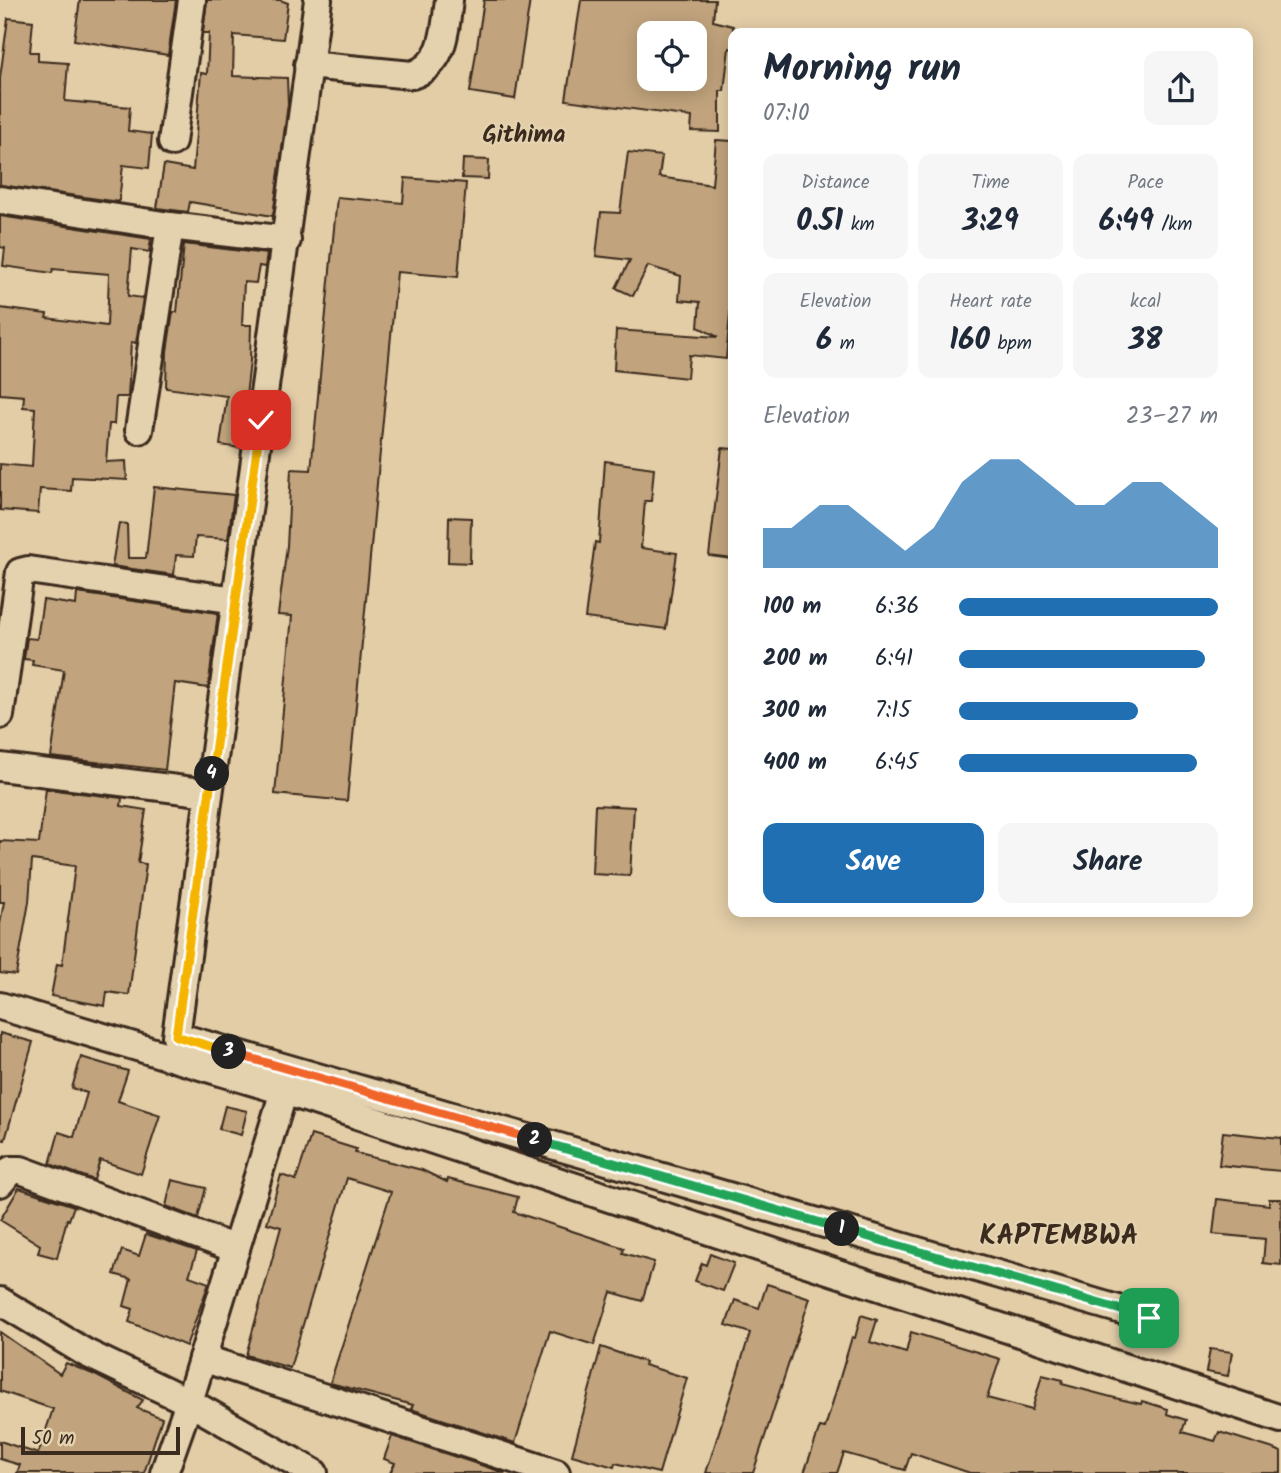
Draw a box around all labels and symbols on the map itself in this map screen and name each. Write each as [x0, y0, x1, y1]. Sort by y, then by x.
district label: Githima [482, 116, 566, 155]
pin [231, 390, 291, 450]
pin: 4 [194, 756, 230, 792]
pin: 3 [212, 1034, 246, 1070]
pin: 2 [518, 1122, 552, 1158]
pin: 1 [824, 1212, 860, 1246]
district label: KAPTEMBWA [980, 1214, 1138, 1259]
pin [1119, 1288, 1179, 1348]
scale bar [21, 1424, 180, 1456]

